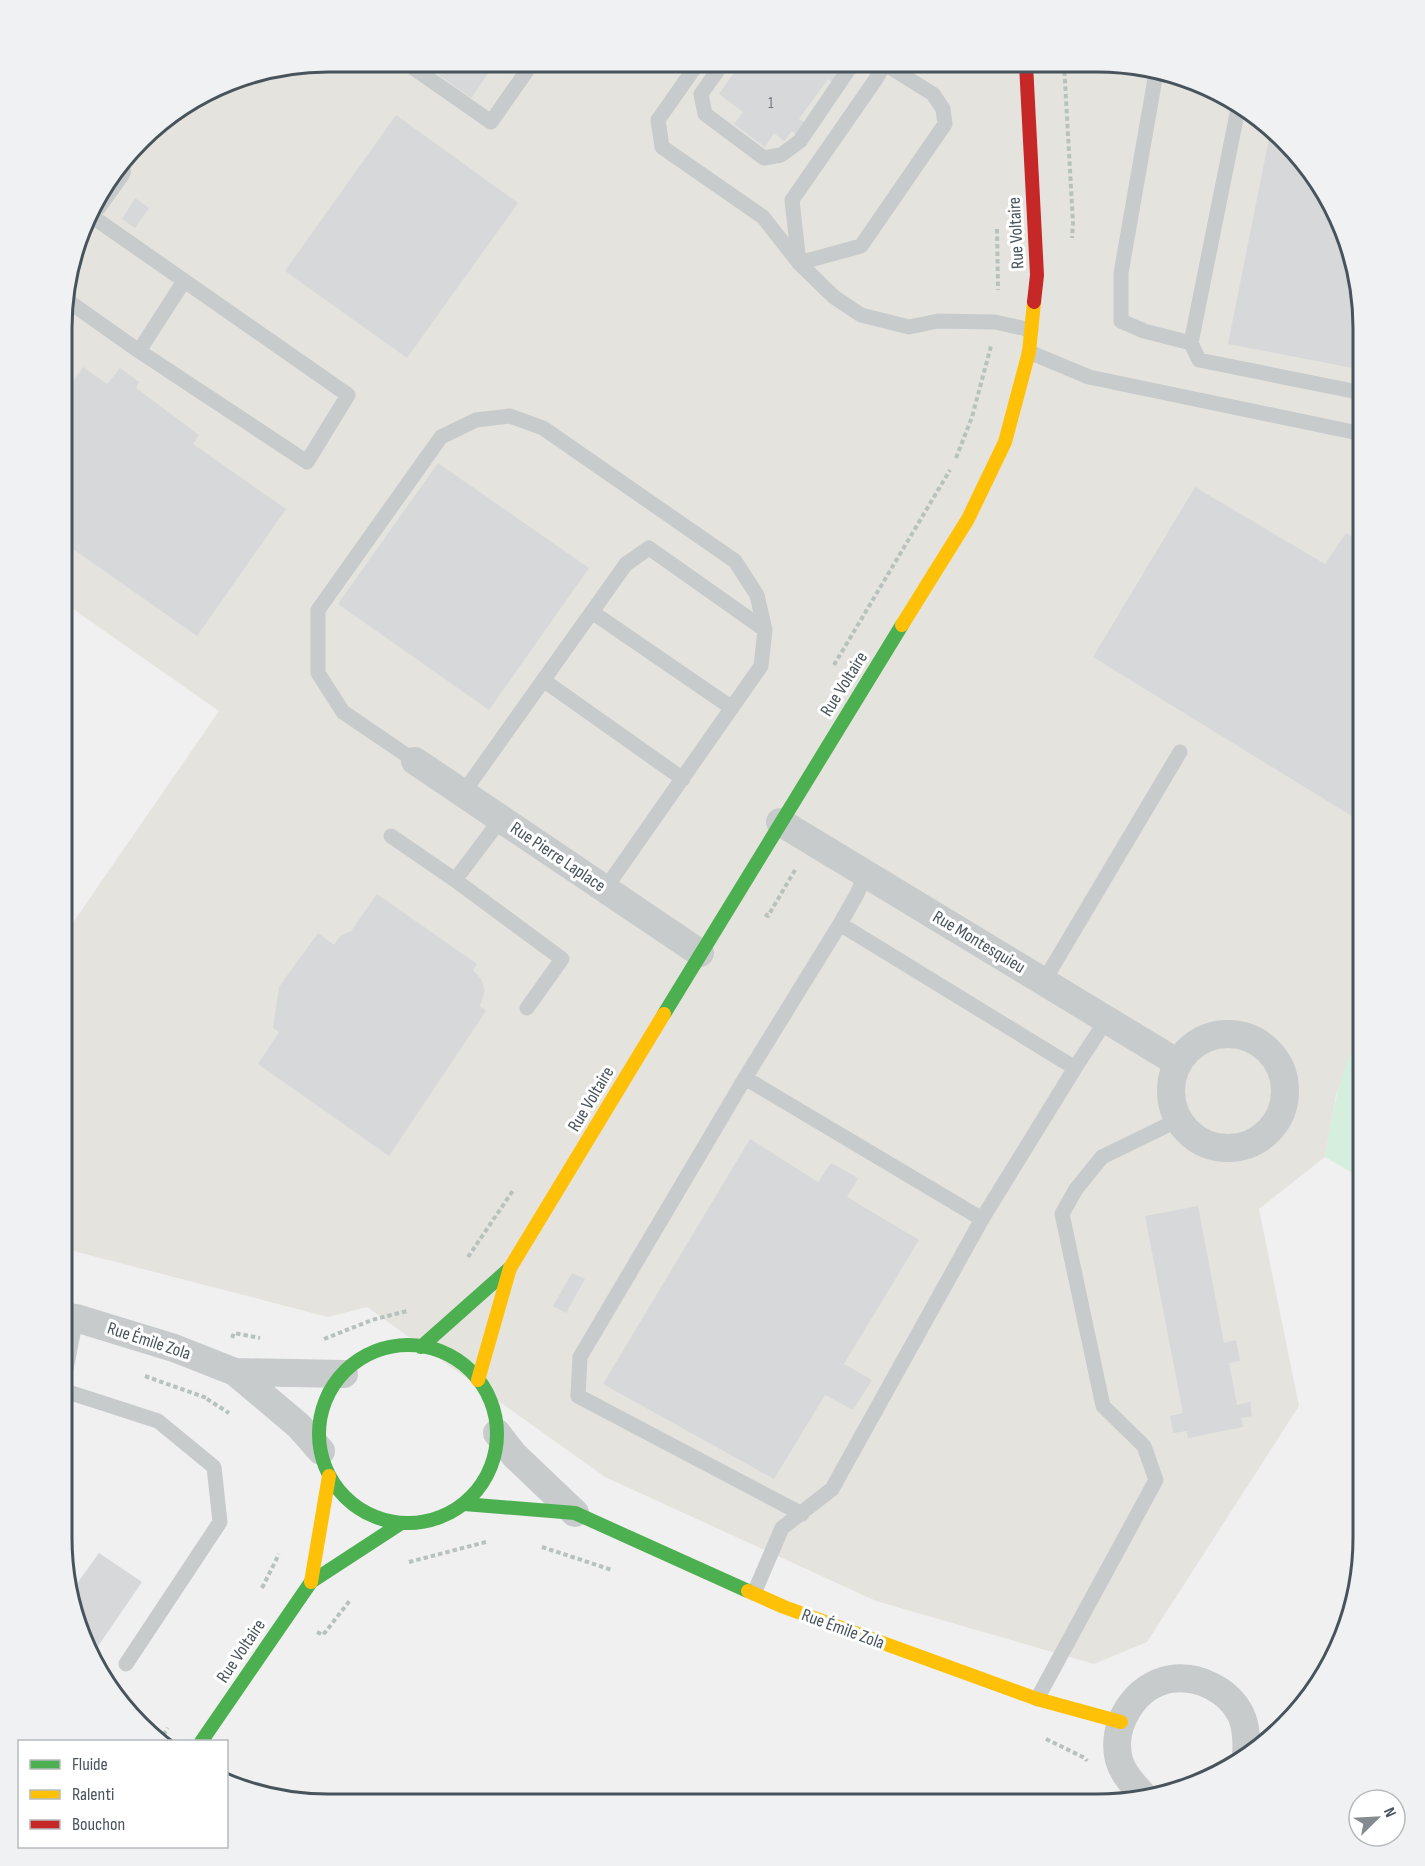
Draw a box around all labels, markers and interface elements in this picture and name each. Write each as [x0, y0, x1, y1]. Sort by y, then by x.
house number: 1 [768, 94, 774, 113]
street label: Rue Voltaire [1004, 196, 1028, 270]
street label: Rue Voltaire [816, 648, 872, 720]
street label: Rue Pierre Laplace [507, 818, 609, 896]
street label: Rue Montesquieu [929, 906, 1029, 978]
street label: Rue Voltaire [563, 1063, 619, 1135]
street label: Rue Émile Zola [105, 1318, 193, 1364]
street label: Rue Émile Zola [799, 1604, 887, 1654]
street label: Rue Voltaire [212, 1615, 270, 1687]
legend [18, 1740, 228, 1848]
text: Fluide [72, 1754, 108, 1775]
text: Ralenti [72, 1784, 114, 1805]
north arrow [1347, 1788, 1407, 1848]
text: N [1379, 1805, 1400, 1820]
text: Bouchon [72, 1814, 125, 1835]

